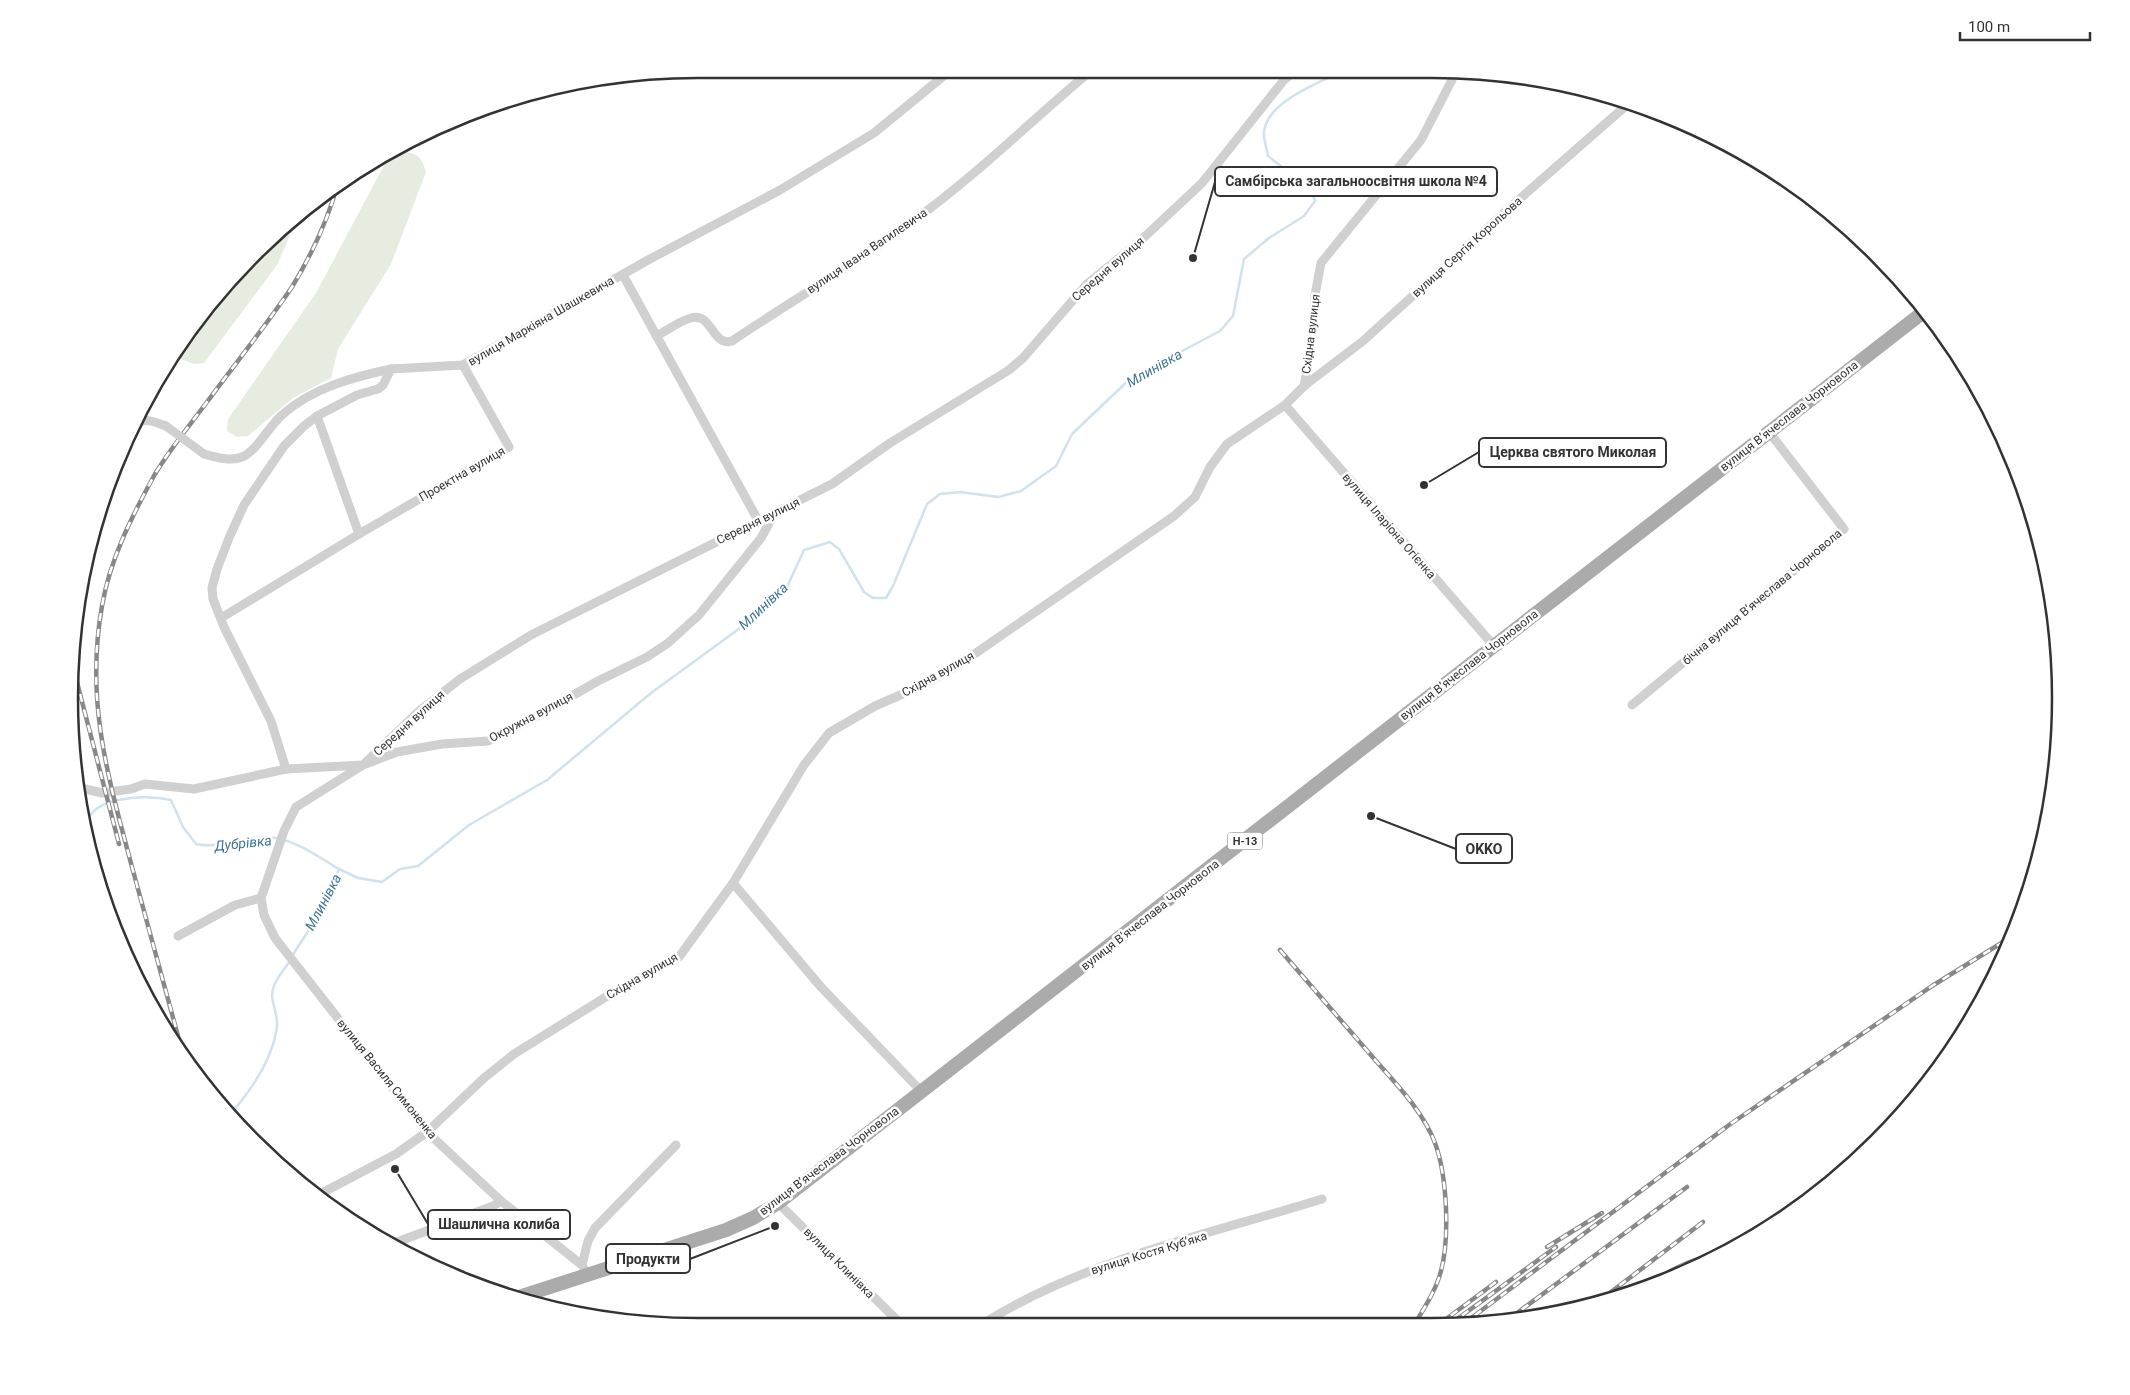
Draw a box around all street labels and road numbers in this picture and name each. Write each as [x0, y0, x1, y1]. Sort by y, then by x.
street label: вулиця Сергія Корольова [1409, 194, 1525, 300]
street label: вулиця Івана Вагилевича [804, 205, 930, 297]
street label: Середня вулиця [1069, 234, 1147, 304]
street label: вулиця Маркіяна Шашкевича [466, 273, 616, 369]
street label: Східна вулиця [1299, 293, 1323, 375]
street label: вулиця Вʼячеслава Чорновола [1717, 358, 1861, 474]
street label: Проектна вулиця [416, 444, 508, 504]
street label: вулиця Іларіона Огієнка [1339, 470, 1439, 582]
street label: Середня вулиця [714, 495, 802, 547]
street label: бічна вулиця Вʼячеслава Чорновола [1680, 526, 1844, 668]
street label: вулиця Вʼячеслава Чорновола [1397, 607, 1541, 723]
street label: Східна вулиця [900, 648, 976, 700]
street label: Середня вулиця [371, 687, 447, 759]
street label: Окружна вулиця [487, 689, 575, 745]
road number: Н-13 [1228, 832, 1262, 849]
street label: вулиця Вʼячеслава Чорновола [1078, 857, 1222, 973]
street label: Східна вулиця [604, 950, 680, 1002]
street label: вулиця Василя Симоненка [334, 1016, 440, 1142]
street label: вулиця Вʼячеслава Чорновола [757, 1104, 901, 1218]
street label: вулиця Клинівка [801, 1225, 877, 1301]
street label: вулиця Костя Кубʼяка [1089, 1229, 1209, 1277]

